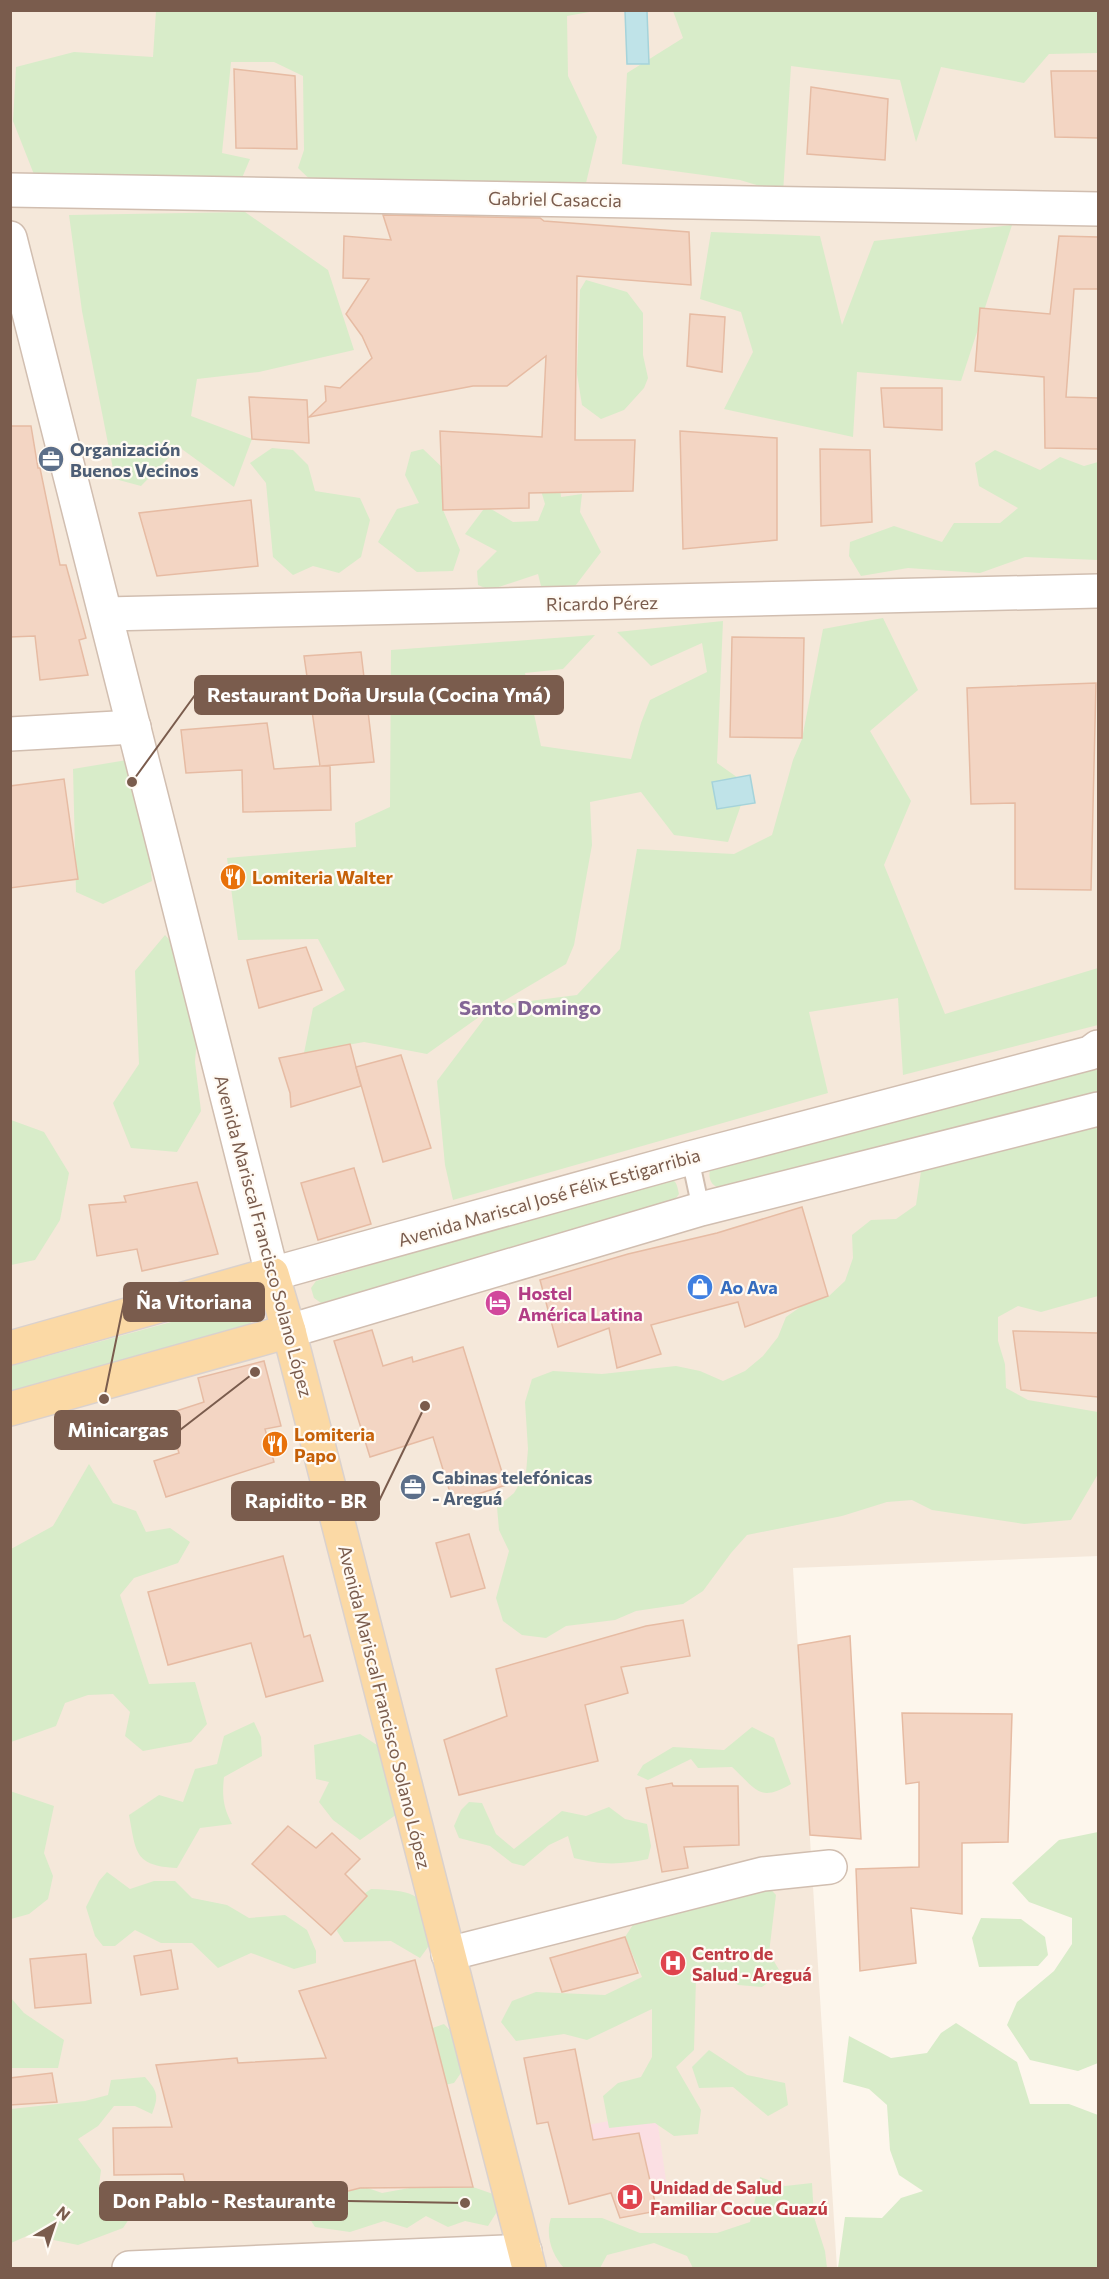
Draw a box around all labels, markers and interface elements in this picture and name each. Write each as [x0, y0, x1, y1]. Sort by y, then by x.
street label: Gabriel Casaccia [488, 187, 622, 211]
place label: Organización Buenos Vecinos [70, 438, 199, 481]
office icon: Organización Buenos Vecinos [36, 444, 66, 474]
street label: Ricardo Pérez [546, 591, 658, 615]
callout: Restaurant Doña Ursula (Cocina Ymá) [195, 676, 563, 714]
text: Restaurant Doña Ursula (Cocina Ymá) [207, 682, 551, 706]
restaurant icon: Lomiteria Walter [218, 862, 248, 892]
place label: Lomiteria Walter [252, 866, 394, 888]
district label: Santo Domingo [459, 995, 601, 1019]
street label: Avenida Mariscal Francisco Solano López [210, 1072, 318, 1400]
street label: Avenida Mariscal José Félix Estigarribia [395, 1143, 703, 1251]
shop icon: Ao Ava [685, 1272, 715, 1302]
place label: Ao Ava [720, 1276, 778, 1298]
place label: Hostel América Latina [518, 1282, 643, 1325]
callout: Ña Vitoriana [124, 1283, 264, 1321]
hotel icon: Hostel América Latina [483, 1288, 513, 1318]
text: Ña Vitoriana [136, 1289, 252, 1313]
callout: Minicargas [55, 1411, 180, 1449]
text: Minicargas [67, 1417, 169, 1441]
place label: Lomiteria Papo [294, 1423, 375, 1466]
restaurant icon: Lomiteria Papo [260, 1429, 290, 1459]
place label: Cabinas telefónicas - Areguá [432, 1466, 592, 1509]
office icon: Cabinas telefónicas - Areguá [398, 1472, 428, 1502]
callout: Rapidito - BR [232, 1482, 379, 1520]
text: Rapidito - BR [245, 1488, 367, 1512]
street label: Avenida Mariscal Francisco Solano López [334, 1543, 436, 1871]
place label: Centro de Salud - Areguá [692, 1942, 812, 1985]
hospital icon: Centro de Salud - Areguá [658, 1948, 688, 1978]
place label: Unidad de Salud Familiar Cocue Guazú [650, 2176, 828, 2219]
callout: Don Pablo - Restaurante [100, 2182, 347, 2220]
hospital icon: Unidad de Salud Familiar Cocue Guazú [615, 2182, 645, 2212]
text: Don Pablo - Restaurante [112, 2188, 336, 2212]
north arrow [24, 2195, 84, 2255]
text: N [53, 2202, 74, 2224]

